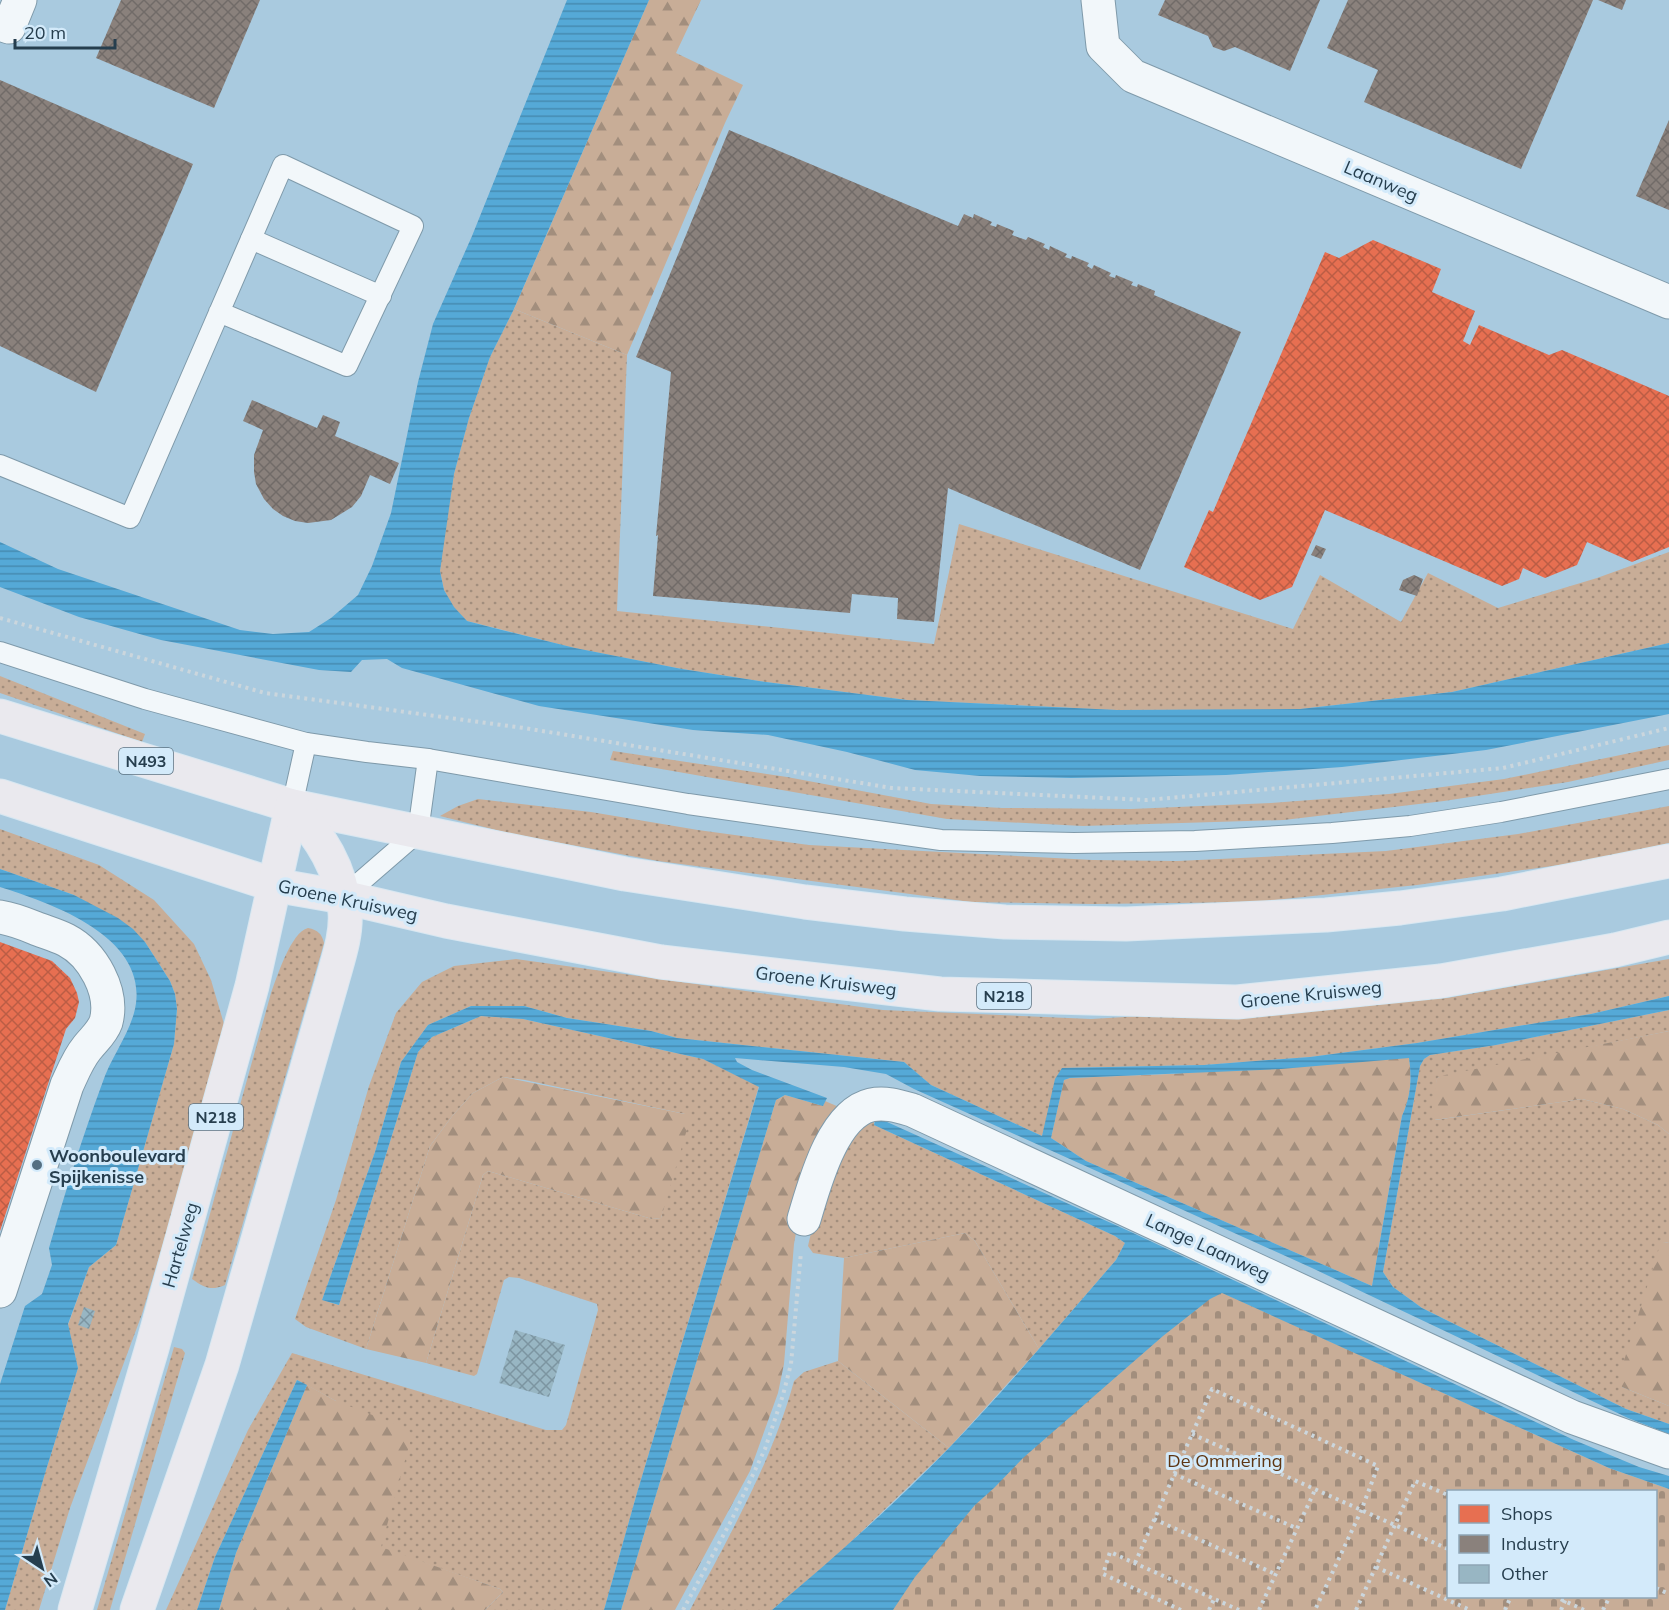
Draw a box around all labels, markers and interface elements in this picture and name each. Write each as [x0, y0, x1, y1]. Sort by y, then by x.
scale bar [15, 12, 116, 50]
text: 20 m [24, 21, 66, 44]
street label: Laanweg [1341, 155, 1421, 207]
road number: N493 [119, 748, 173, 774]
street label: Groene Kruisweg [276, 874, 420, 926]
street label: Groene Kruisweg [754, 961, 898, 1001]
street label: Groene Kruisweg [1239, 975, 1383, 1013]
road number: N218 [977, 983, 1031, 1009]
road number: N218 [189, 1104, 243, 1130]
place label: Woonboulevard Spijkenisse [49, 1144, 186, 1188]
marker: Woonboulevard Spijkenisse [30, 1158, 44, 1172]
street label: Hartelweg [157, 1200, 203, 1290]
street label: Lange Laanweg [1142, 1208, 1274, 1286]
park label: De Ommering [1167, 1449, 1283, 1472]
legend [1447, 1490, 1657, 1598]
text: Shops [1501, 1502, 1553, 1525]
text: Industry [1501, 1532, 1570, 1555]
north arrow [12, 1538, 72, 1598]
text: Other [1501, 1562, 1549, 1585]
text: N [40, 1568, 62, 1592]

